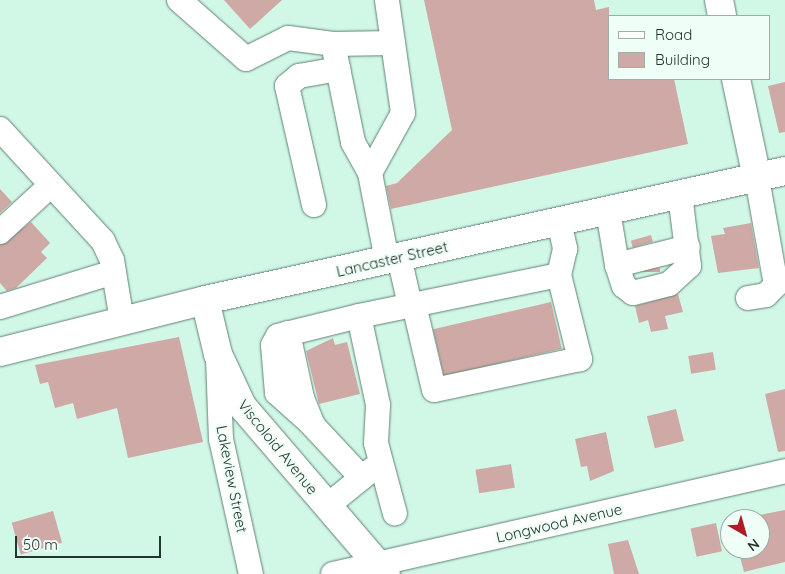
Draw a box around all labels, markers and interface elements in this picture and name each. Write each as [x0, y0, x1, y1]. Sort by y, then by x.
legend [608, 15, 770, 80]
text: Road [655, 25, 692, 44]
text: Building [655, 50, 710, 69]
street label: Lancaster Street [334, 237, 450, 281]
street label: Viscoloid Avenue [234, 396, 322, 498]
street label: Lakeview Street [213, 424, 251, 534]
street label: Longwood Avenue [494, 500, 624, 546]
north arrow [720, 509, 770, 559]
scale bar [18, 526, 164, 558]
text: 50 m [23, 535, 58, 554]
text: N [744, 535, 763, 555]

